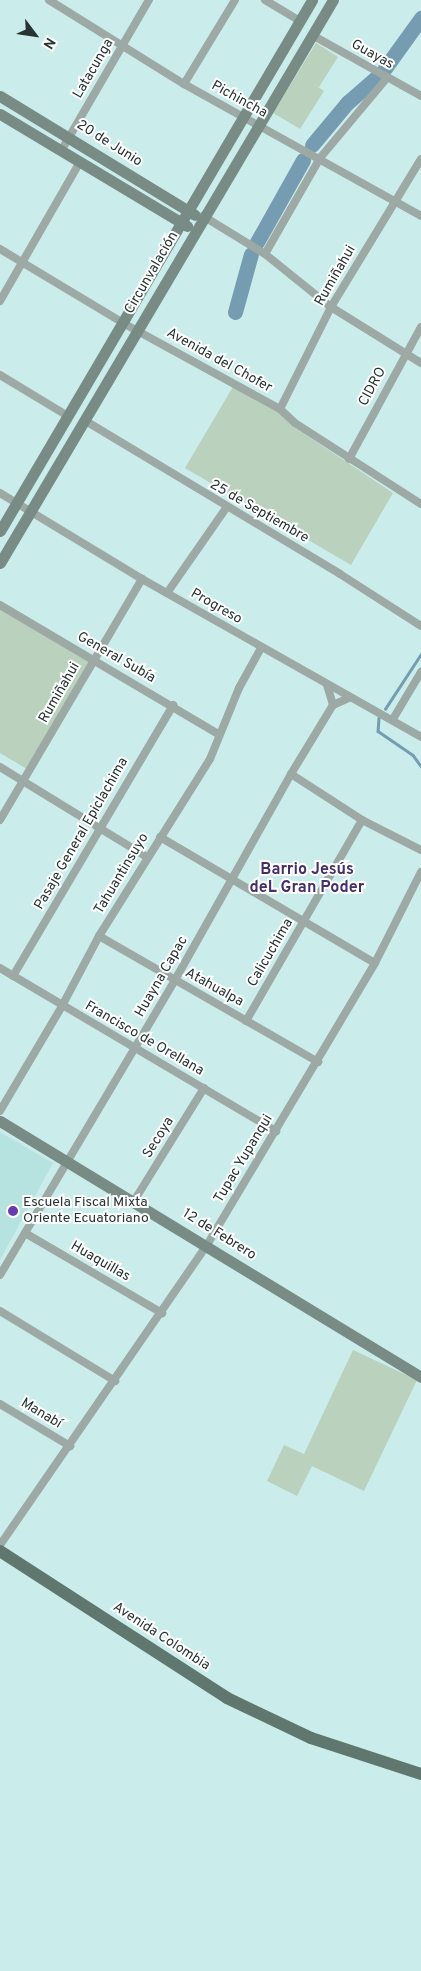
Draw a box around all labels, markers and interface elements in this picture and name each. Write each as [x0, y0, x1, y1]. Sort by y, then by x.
north arrow [10, 10, 60, 60]
text: N [38, 34, 58, 52]
street label: Latacunga [70, 36, 118, 102]
street label: Guayas [348, 37, 396, 73]
street label: Pichincha [208, 78, 270, 122]
street label: 20 de Junio [73, 117, 145, 171]
street label: Circunvalación [122, 229, 182, 317]
street label: Rumiñahui [312, 243, 360, 309]
street label: Avenida del Chofer [163, 325, 275, 397]
street label: CIDRO [356, 365, 390, 409]
street label: 25 de Septiembre [207, 477, 311, 547]
street label: Progreso [187, 586, 245, 628]
street label: General Subía [74, 629, 158, 687]
street label: Rumiñahui [36, 660, 84, 726]
street label: Pasaje General Epiclachima [32, 755, 132, 913]
street label: Tahuantinsuyo [91, 830, 153, 918]
district label: Barrio Jesús deL Gran Poder [249, 860, 365, 898]
street label: Calicuchima [245, 916, 297, 990]
street label: Huayna Capac [132, 934, 192, 1020]
street label: Atahualpa [182, 965, 246, 1011]
street label: Francisco de Orellana [82, 998, 206, 1080]
street label: Tupac Yupanqui [211, 1112, 277, 1206]
street label: Secoya [140, 1114, 178, 1162]
place label: Escuela Fiscal Mixta Oriente Ecuatoriano [23, 1195, 149, 1228]
marker: Escuela Fiscal Mixta Oriente Ecuatoriano [7, 1205, 19, 1217]
street label: 12 de Febrero [179, 1206, 259, 1264]
street label: Huaquillas [67, 1238, 133, 1286]
street label: Manabí [17, 1395, 65, 1433]
street label: Avenida Colombia [109, 1599, 213, 1675]

